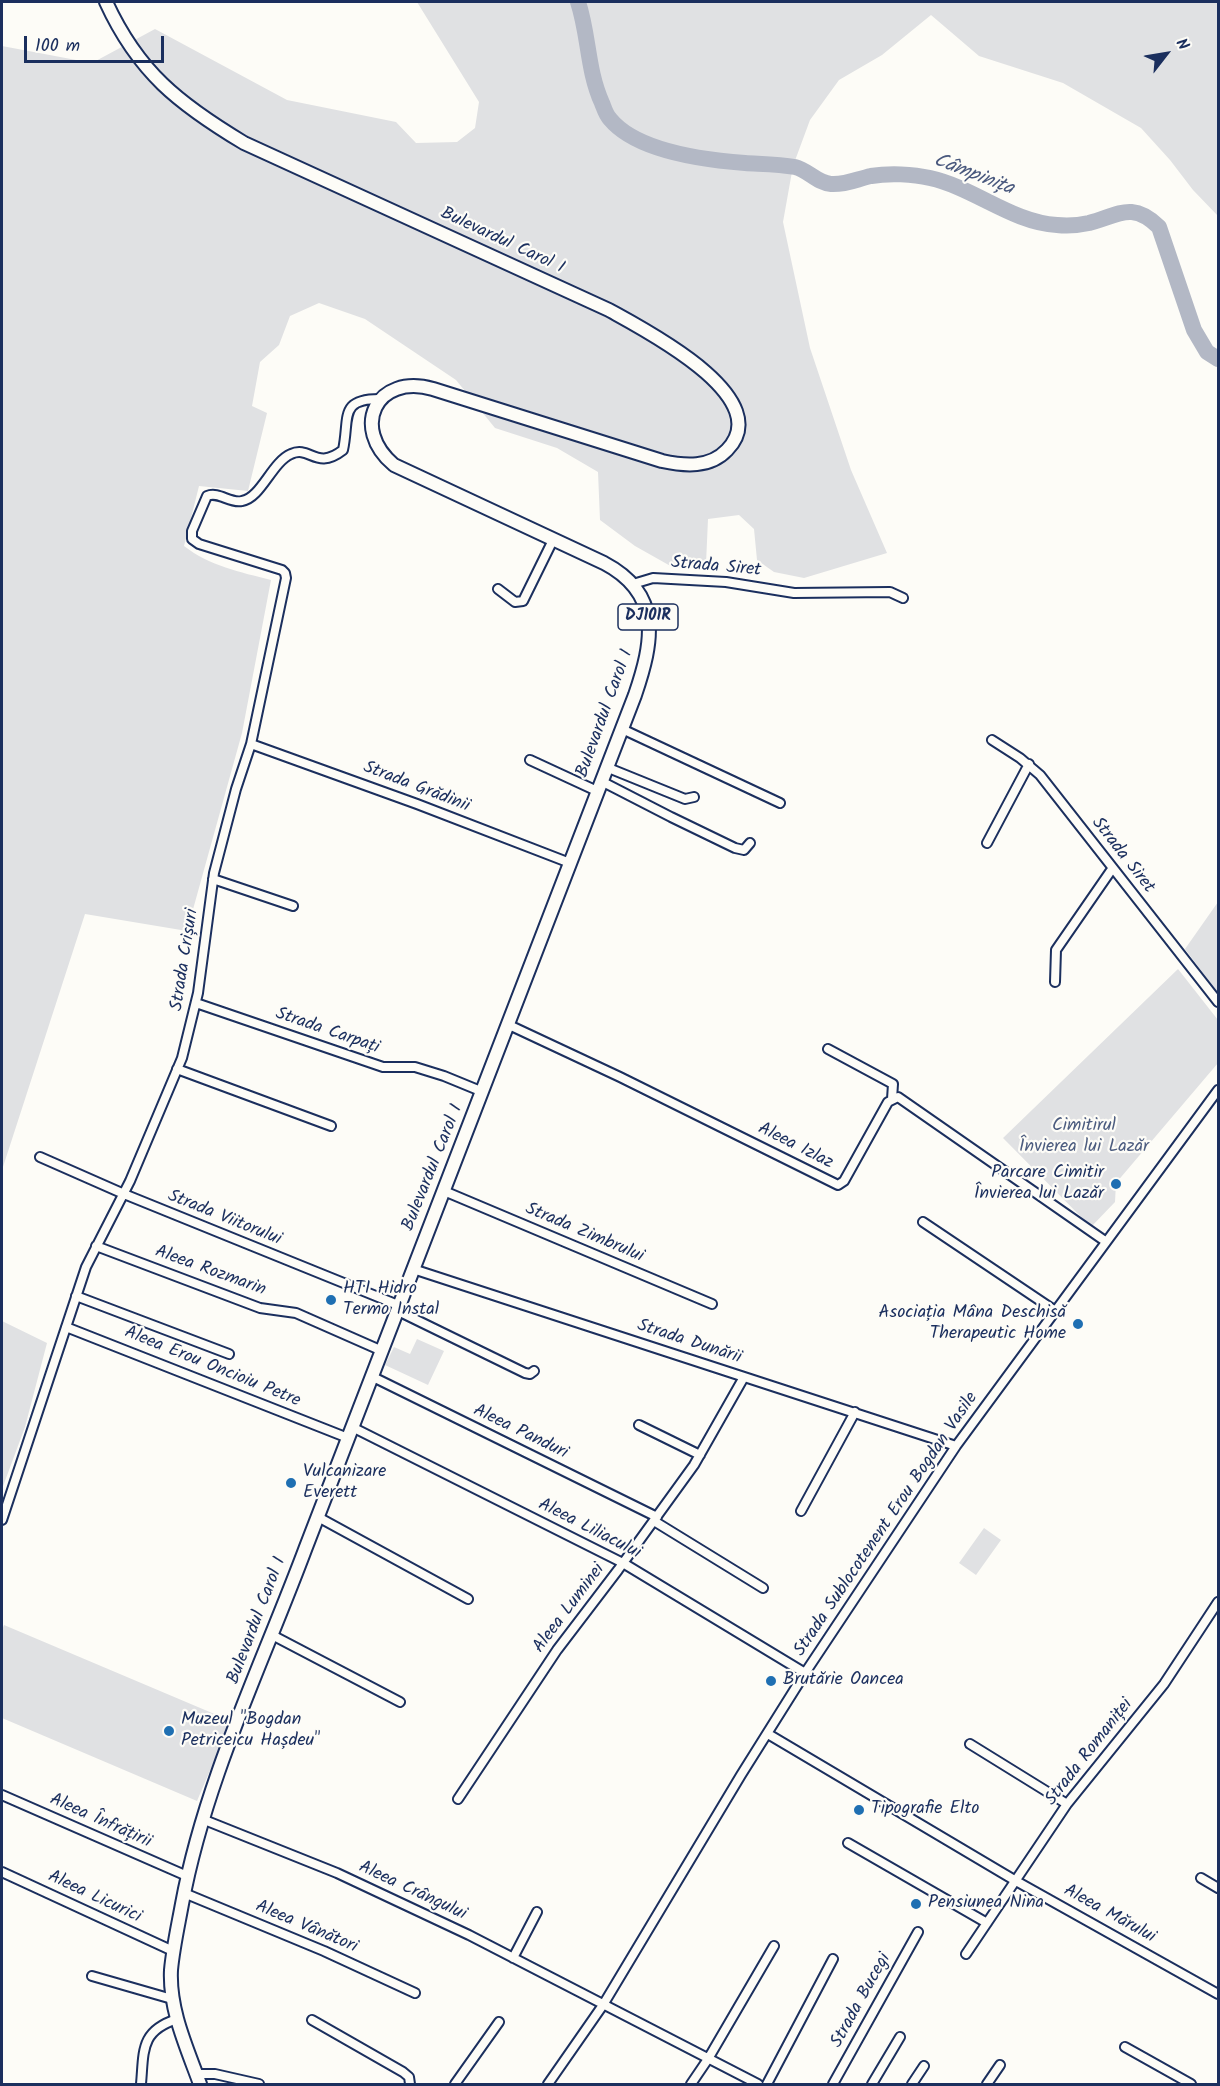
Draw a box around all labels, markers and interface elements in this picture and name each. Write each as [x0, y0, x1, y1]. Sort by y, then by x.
scale bar [27, 24, 166, 62]
north arrow [1136, 24, 1196, 84]
text: 100 m [35, 32, 80, 61]
text: N [1169, 34, 1195, 55]
water label: Câmpinița [930, 150, 1016, 202]
street label: Bulevardul Carol I [437, 204, 567, 280]
street label: Strada Siret [670, 553, 762, 583]
road number: DJ101R [618, 604, 678, 630]
street label: Bulevardul Carol I [573, 647, 639, 781]
street label: Strada Grădinii [360, 758, 472, 818]
street label: Strada Siret [1086, 814, 1158, 898]
street label: Strada Crișuri [167, 907, 205, 1013]
street label: Strada Carpați [272, 1004, 382, 1060]
street label: Bulevardul Carol I [399, 1102, 469, 1234]
park label: Cimitirul Învierea lui Lazăr [1019, 1116, 1149, 1158]
street label: Aleea Izlaz [754, 1119, 836, 1175]
place label: Parcare Cimitir Învierea lui Lazăr [974, 1163, 1104, 1206]
marker: Parcare Cimitir Învierea lui Lazăr [1109, 1177, 1123, 1191]
street label: Strada Viitorului [164, 1186, 284, 1252]
street label: Strada Zimbrului [521, 1199, 647, 1269]
street label: Aleea Rozmarin [152, 1242, 268, 1302]
place label: HTI Hidro Termo Instal [343, 1279, 439, 1322]
marker: HTI Hidro Termo Instal [324, 1293, 338, 1307]
place label: Asociația Mâna Deschisă Therapeutic Home [879, 1303, 1066, 1346]
street label: Strada Dunării [634, 1316, 744, 1370]
marker: Asociația Mâna Deschisă Therapeutic Home [1071, 1317, 1085, 1331]
street label: Aleea Erou Oncioiu Petre [121, 1323, 303, 1413]
street label: Strada Sublocotenent Erou Bogdan Vasile [790, 1389, 984, 1661]
street label: Aleea Panduri [469, 1401, 571, 1465]
place label: Vulcanizare Everett [303, 1462, 386, 1504]
marker: Vulcanizare Everett [284, 1476, 298, 1490]
street label: Aleea Liliacului [534, 1495, 644, 1565]
street label: Bulevardul Carol I [224, 1554, 292, 1688]
street label: Aleea Luminei [529, 1560, 611, 1658]
place label: Brutărie Oancea [783, 1670, 904, 1692]
marker: Brutărie Oancea [764, 1674, 778, 1688]
street label: Strada Romaniței [1042, 1695, 1138, 1811]
place label: Muzeul "Bogdan Petriceicu Hașdeu" [181, 1710, 320, 1752]
marker: Muzeul "Bogdan Petriceicu Hașdeu" [162, 1724, 176, 1738]
street label: Aleea Înfrățirii [46, 1790, 154, 1854]
place label: Tipografie Elto [871, 1799, 980, 1821]
marker: Tipografie Elto [852, 1803, 866, 1817]
street label: Aleea Crângului [355, 1858, 469, 1926]
street label: Aleea Licurici [44, 1867, 144, 1929]
street label: Aleea Mărului [1059, 1881, 1159, 1949]
place label: Pensiunea Nina [928, 1893, 1044, 1915]
street label: Aleea Vânători [252, 1897, 360, 1959]
marker: Pensiunea Nina [909, 1897, 923, 1911]
street label: Strada Bucegi [827, 1950, 897, 2052]

